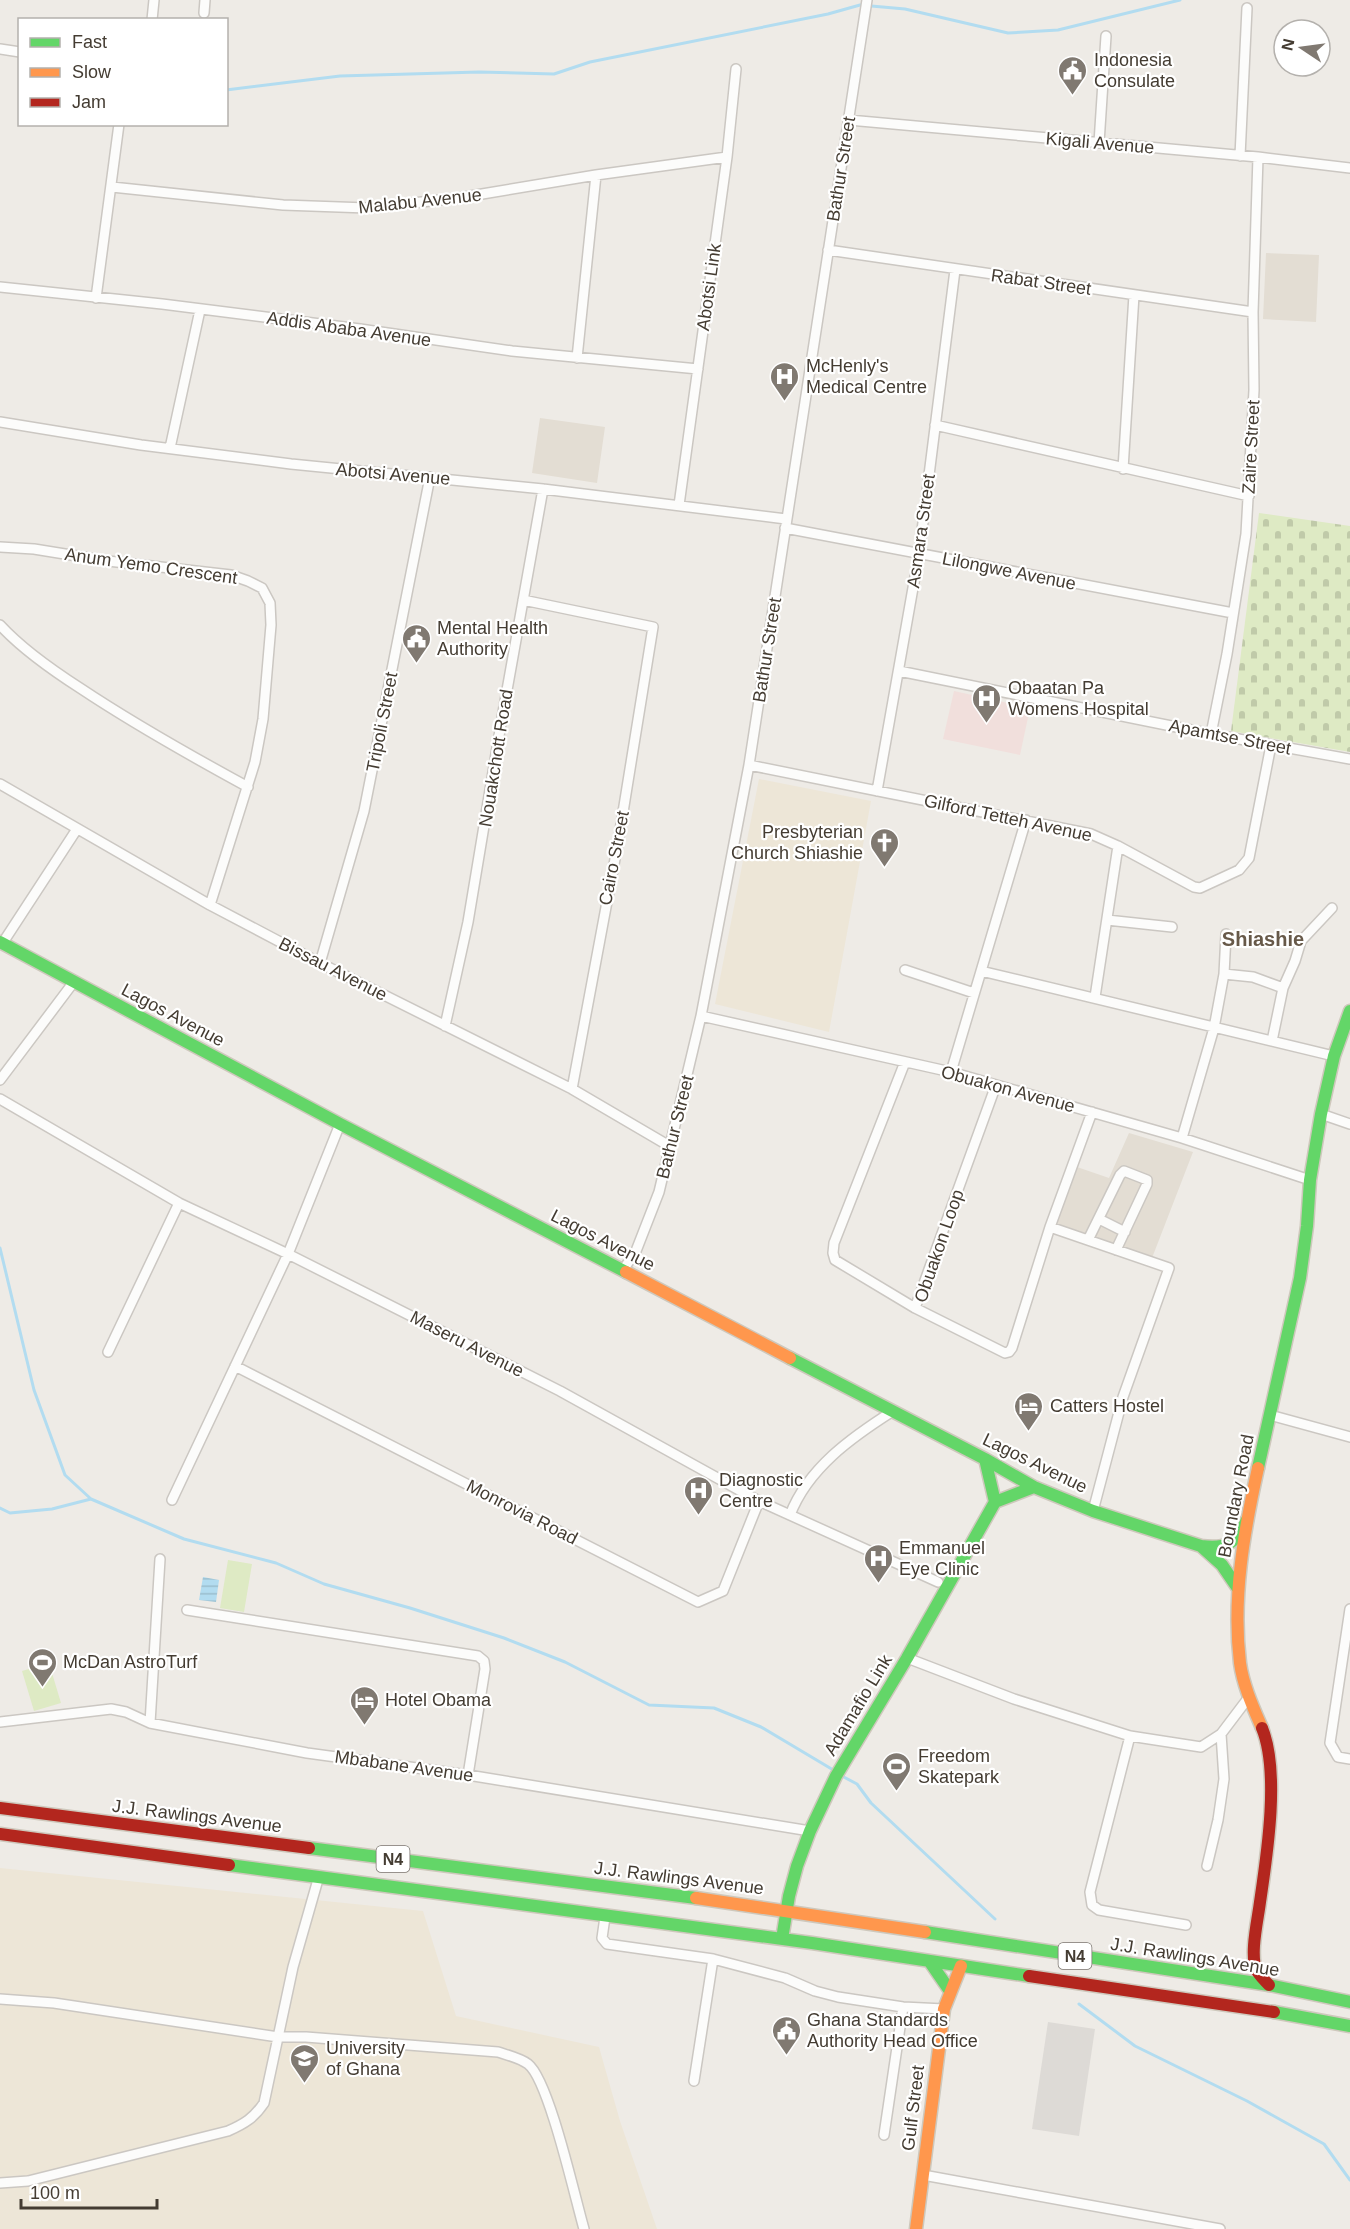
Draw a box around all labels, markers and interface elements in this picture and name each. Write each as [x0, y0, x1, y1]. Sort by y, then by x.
legend [18, 18, 228, 126]
north arrow [1272, 18, 1332, 78]
text: Fast [72, 32, 107, 52]
text: N [1278, 37, 1297, 52]
place label: Indonesia Consulate [1094, 50, 1175, 91]
public building icon: Indonesia Consulate [1057, 54, 1089, 96]
text: Slow [72, 62, 112, 82]
text: Jam [72, 92, 106, 112]
street label: Bathur Street [823, 115, 859, 223]
street label: Kigali Avenue [1045, 128, 1155, 158]
street label: Malabu Avenue [357, 185, 483, 217]
street label: Abotsi Link [693, 241, 725, 332]
street label: Rabat Street [990, 265, 1092, 299]
street label: Addis Ababa Avenue [266, 308, 432, 350]
place label: McHenly's Medical Centre [806, 356, 927, 397]
hospital icon: McHenly's Medical Centre [769, 360, 801, 402]
street label: Zaire Street [1239, 400, 1263, 494]
street label: Abotsi Avenue [335, 459, 451, 489]
street label: Asmara Street [903, 473, 939, 589]
street label: Anum Yemo Crescent [63, 544, 239, 588]
street label: Lilongwe Avenue [940, 548, 1078, 594]
street label: Bathur Street [749, 596, 785, 704]
place label: Mental Health Authority [437, 618, 548, 659]
public building icon: Mental Health Authority [400, 622, 432, 664]
street label: Tripoli Street [363, 670, 401, 774]
place label: Obaatan Pa Womens Hospital [1008, 678, 1149, 719]
hospital icon: Obaatan Pa Womens Hospital [971, 682, 1003, 724]
street label: Nouakchott Road [475, 688, 517, 828]
street label: Apamtse Street [1167, 715, 1293, 759]
street label: Gilford Tetteh Avenue [922, 790, 1094, 846]
street label: Cairo Street [595, 809, 633, 907]
place label: Presbyterian Church Shiashie [731, 822, 863, 863]
church icon: Presbyterian Church Shiashie [868, 826, 900, 868]
district label: Shiashie [1222, 928, 1304, 950]
street label: Bissau Avenue [276, 933, 390, 1005]
street label: Lagos Avenue [118, 979, 228, 1051]
street label: Obuakon Avenue [939, 1062, 1077, 1116]
street label: Bathur Street [652, 1073, 698, 1181]
street label: Obuakon Loop [910, 1187, 968, 1305]
street label: Lagos Avenue [548, 1205, 658, 1275]
street label: Maseru Avenue [407, 1307, 527, 1381]
hotel icon: Catters Hostel [1013, 1390, 1045, 1432]
place label: Catters Hostel [1050, 1396, 1164, 1416]
street label: Lagos Avenue [979, 1429, 1091, 1497]
street label: Boundary Road [1214, 1433, 1258, 1559]
place label: Diagnostic Centre [719, 1470, 803, 1511]
hospital icon: Diagnostic Centre [682, 1474, 714, 1516]
street label: Monrovia Road [463, 1475, 581, 1549]
place label: Emmanuel Eye Clinic [899, 1538, 985, 1579]
hospital icon: Emmanuel Eye Clinic [862, 1542, 894, 1584]
sports icon: McDan AstroTurf [26, 1646, 58, 1688]
street label: Adamafio Link [820, 1650, 896, 1759]
place label: McDan AstroTurf [63, 1652, 198, 1672]
hotel icon: Hotel Obama [348, 1684, 380, 1726]
place label: Hotel Obama [385, 1690, 492, 1710]
street label: Mbabane Avenue [333, 1746, 475, 1786]
place label: Freedom Skatepark [918, 1746, 1000, 1787]
sports icon: Freedom Skatepark [881, 1750, 913, 1792]
street label: J.J. Rawlings Avenue [111, 1796, 283, 1836]
road number: N4 [376, 1846, 410, 1872]
street label: J.J. Rawlings Avenue [593, 1858, 765, 1898]
street label: J.J. Rawlings Avenue [1109, 1934, 1281, 1980]
road number: N4 [1058, 1943, 1092, 1969]
place label: Ghana Standards Authority Head Office [807, 2010, 978, 2051]
public building icon: Ghana Standards Authority Head Office [770, 2014, 802, 2056]
place label: University of Ghana [326, 2038, 405, 2079]
school or university icon: University of Ghana [289, 2042, 321, 2084]
street label: Gulf Street [898, 2064, 928, 2152]
scale bar [21, 2172, 158, 2210]
text: 100 m [30, 2183, 80, 2203]

